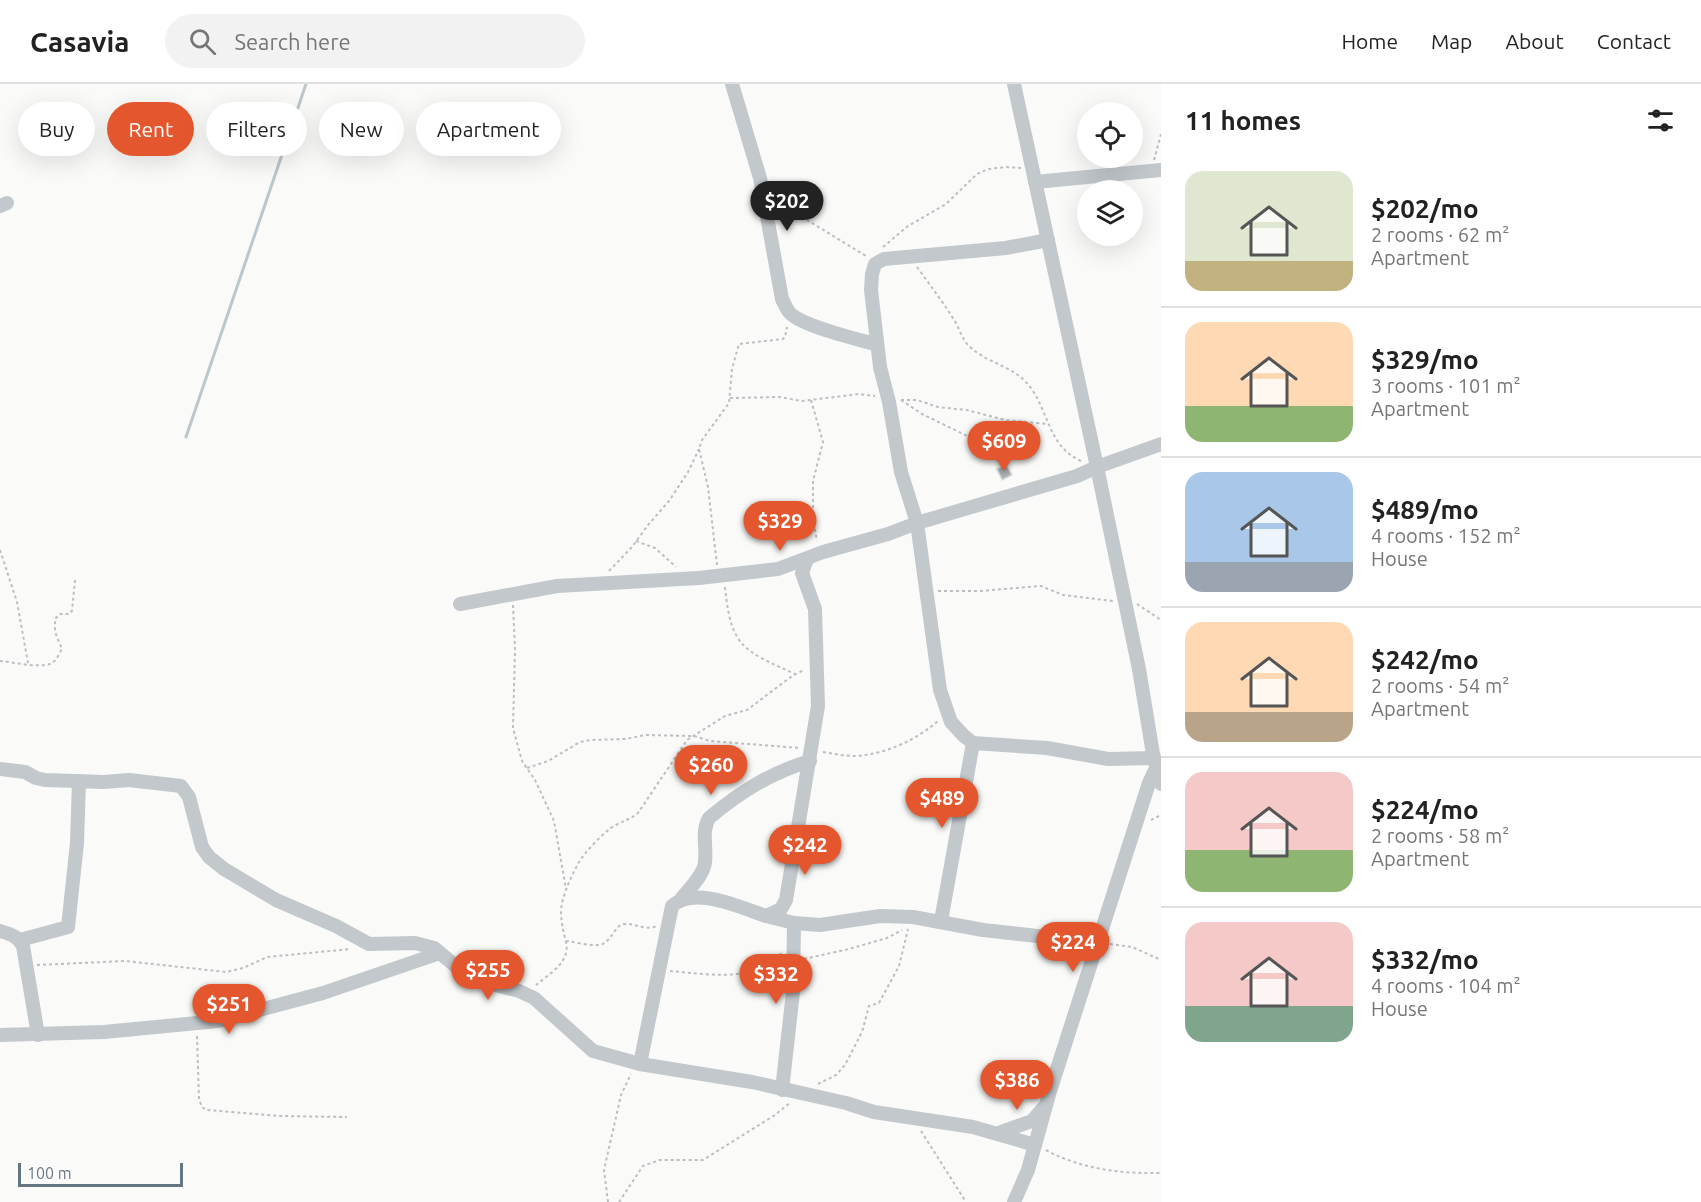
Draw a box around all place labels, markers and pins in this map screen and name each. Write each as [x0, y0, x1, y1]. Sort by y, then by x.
pin: $202 [751, 181, 823, 232]
pin: $609 [968, 421, 1040, 472]
pin: $329 [744, 501, 816, 552]
pin: $260 [675, 745, 747, 796]
pin: $489 [906, 778, 978, 829]
pin: $242 [769, 825, 841, 876]
pin: $224 [1037, 922, 1109, 973]
pin: $255 [452, 950, 524, 1001]
pin: $332 [740, 954, 812, 1005]
pin: $251 [193, 984, 265, 1035]
pin: $386 [981, 1060, 1053, 1111]

